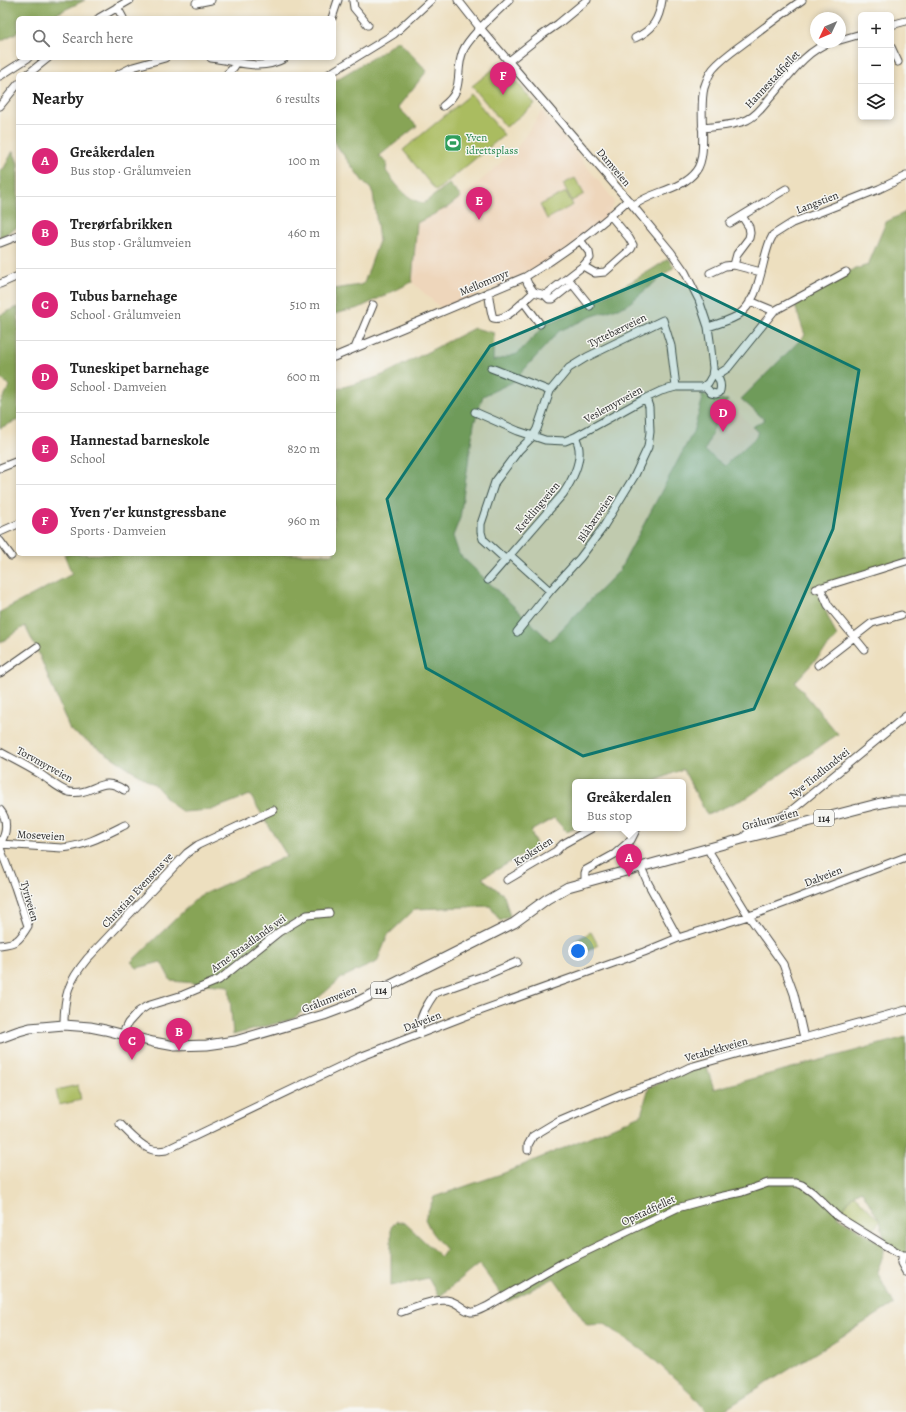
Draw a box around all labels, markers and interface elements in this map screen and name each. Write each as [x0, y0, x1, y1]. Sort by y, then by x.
north arrow [810, 12, 846, 48]
map controls [858, 12, 894, 120]
button: + [858, 12, 894, 48]
search box [16, 16, 336, 60]
icon: search [30, 27, 52, 49]
text: Search here [62, 28, 133, 48]
street label: Hannestadfjellet [742, 47, 803, 112]
button: − [858, 48, 894, 84]
pin: F [490, 62, 516, 95]
button: layers [858, 84, 894, 120]
text: Nearby [32, 87, 83, 110]
text: 6 results [276, 90, 320, 107]
place label: Yven idrettsplass [465, 130, 518, 158]
sports icon: Yven idrettsplass [443, 133, 463, 153]
text: Greåkerdalen [70, 142, 155, 162]
street label: Damveien [593, 145, 634, 190]
text: A [41, 152, 49, 169]
text: 100 m [288, 152, 320, 169]
text: Bus stop · Grålumveien [70, 162, 191, 179]
pin: E [466, 187, 492, 220]
street label: Langstien [794, 188, 841, 217]
text: Trerørfabrikken [70, 214, 172, 234]
text: B [41, 224, 49, 241]
text: 460 m [288, 224, 320, 241]
text: Bus stop · Grålumveien [70, 234, 191, 251]
street label: Mellommyr [457, 265, 511, 300]
text: Tubus barnehage [70, 286, 178, 306]
text: C [41, 296, 49, 313]
text: 510 m [290, 296, 320, 313]
text: School · Grålumveien [70, 306, 181, 323]
street label: Tyttebærveien [585, 310, 649, 351]
text: Tuneskipet barnehage [70, 358, 209, 378]
text: D [40, 368, 50, 385]
text: 600 m [287, 368, 320, 385]
text: School · Damveien [70, 378, 167, 395]
street label: Veslemyrveien [580, 382, 645, 427]
pin: D [710, 399, 736, 432]
text: Hannestad barneskole [70, 430, 210, 450]
text: E [41, 440, 49, 457]
text: 820 m [287, 440, 320, 457]
text: School [70, 450, 105, 467]
street label: Kreklingveien [512, 479, 563, 536]
street label: Blåbærveien [574, 491, 617, 545]
text: Yven 7'er kunstgressbane [70, 502, 226, 522]
text: F [42, 512, 48, 529]
text: 960 m [288, 512, 320, 529]
text: Sports · Damveien [70, 522, 166, 539]
street label: Torvmyrveien [14, 743, 76, 786]
street label: Nye Tindlundvei [786, 744, 853, 802]
popup [572, 779, 686, 831]
text: Greåkerdalen [587, 787, 671, 807]
street label: Grålumveien [740, 805, 800, 834]
text: Bus stop [587, 807, 632, 824]
road number: 114 [814, 810, 834, 826]
street label: Moseveien [17, 827, 65, 844]
street label: Krokstien [511, 833, 556, 870]
pin: A [616, 844, 642, 877]
street label: Christian Evensens ve [98, 849, 176, 931]
street label: Dalveien [802, 862, 844, 891]
street label: Tyriveien [17, 879, 42, 923]
street label: Arne Braadlands vei [207, 911, 289, 976]
your location [568, 941, 588, 961]
street label: Grålumveien [300, 982, 359, 1017]
road number: 114 [371, 982, 391, 998]
street label: Dalveien [401, 1007, 443, 1036]
pin: B [166, 1018, 192, 1051]
pin: C [119, 1027, 145, 1060]
street label: Vetabekkveien [682, 1033, 749, 1066]
street label: Opstadfjellet [619, 1191, 678, 1229]

